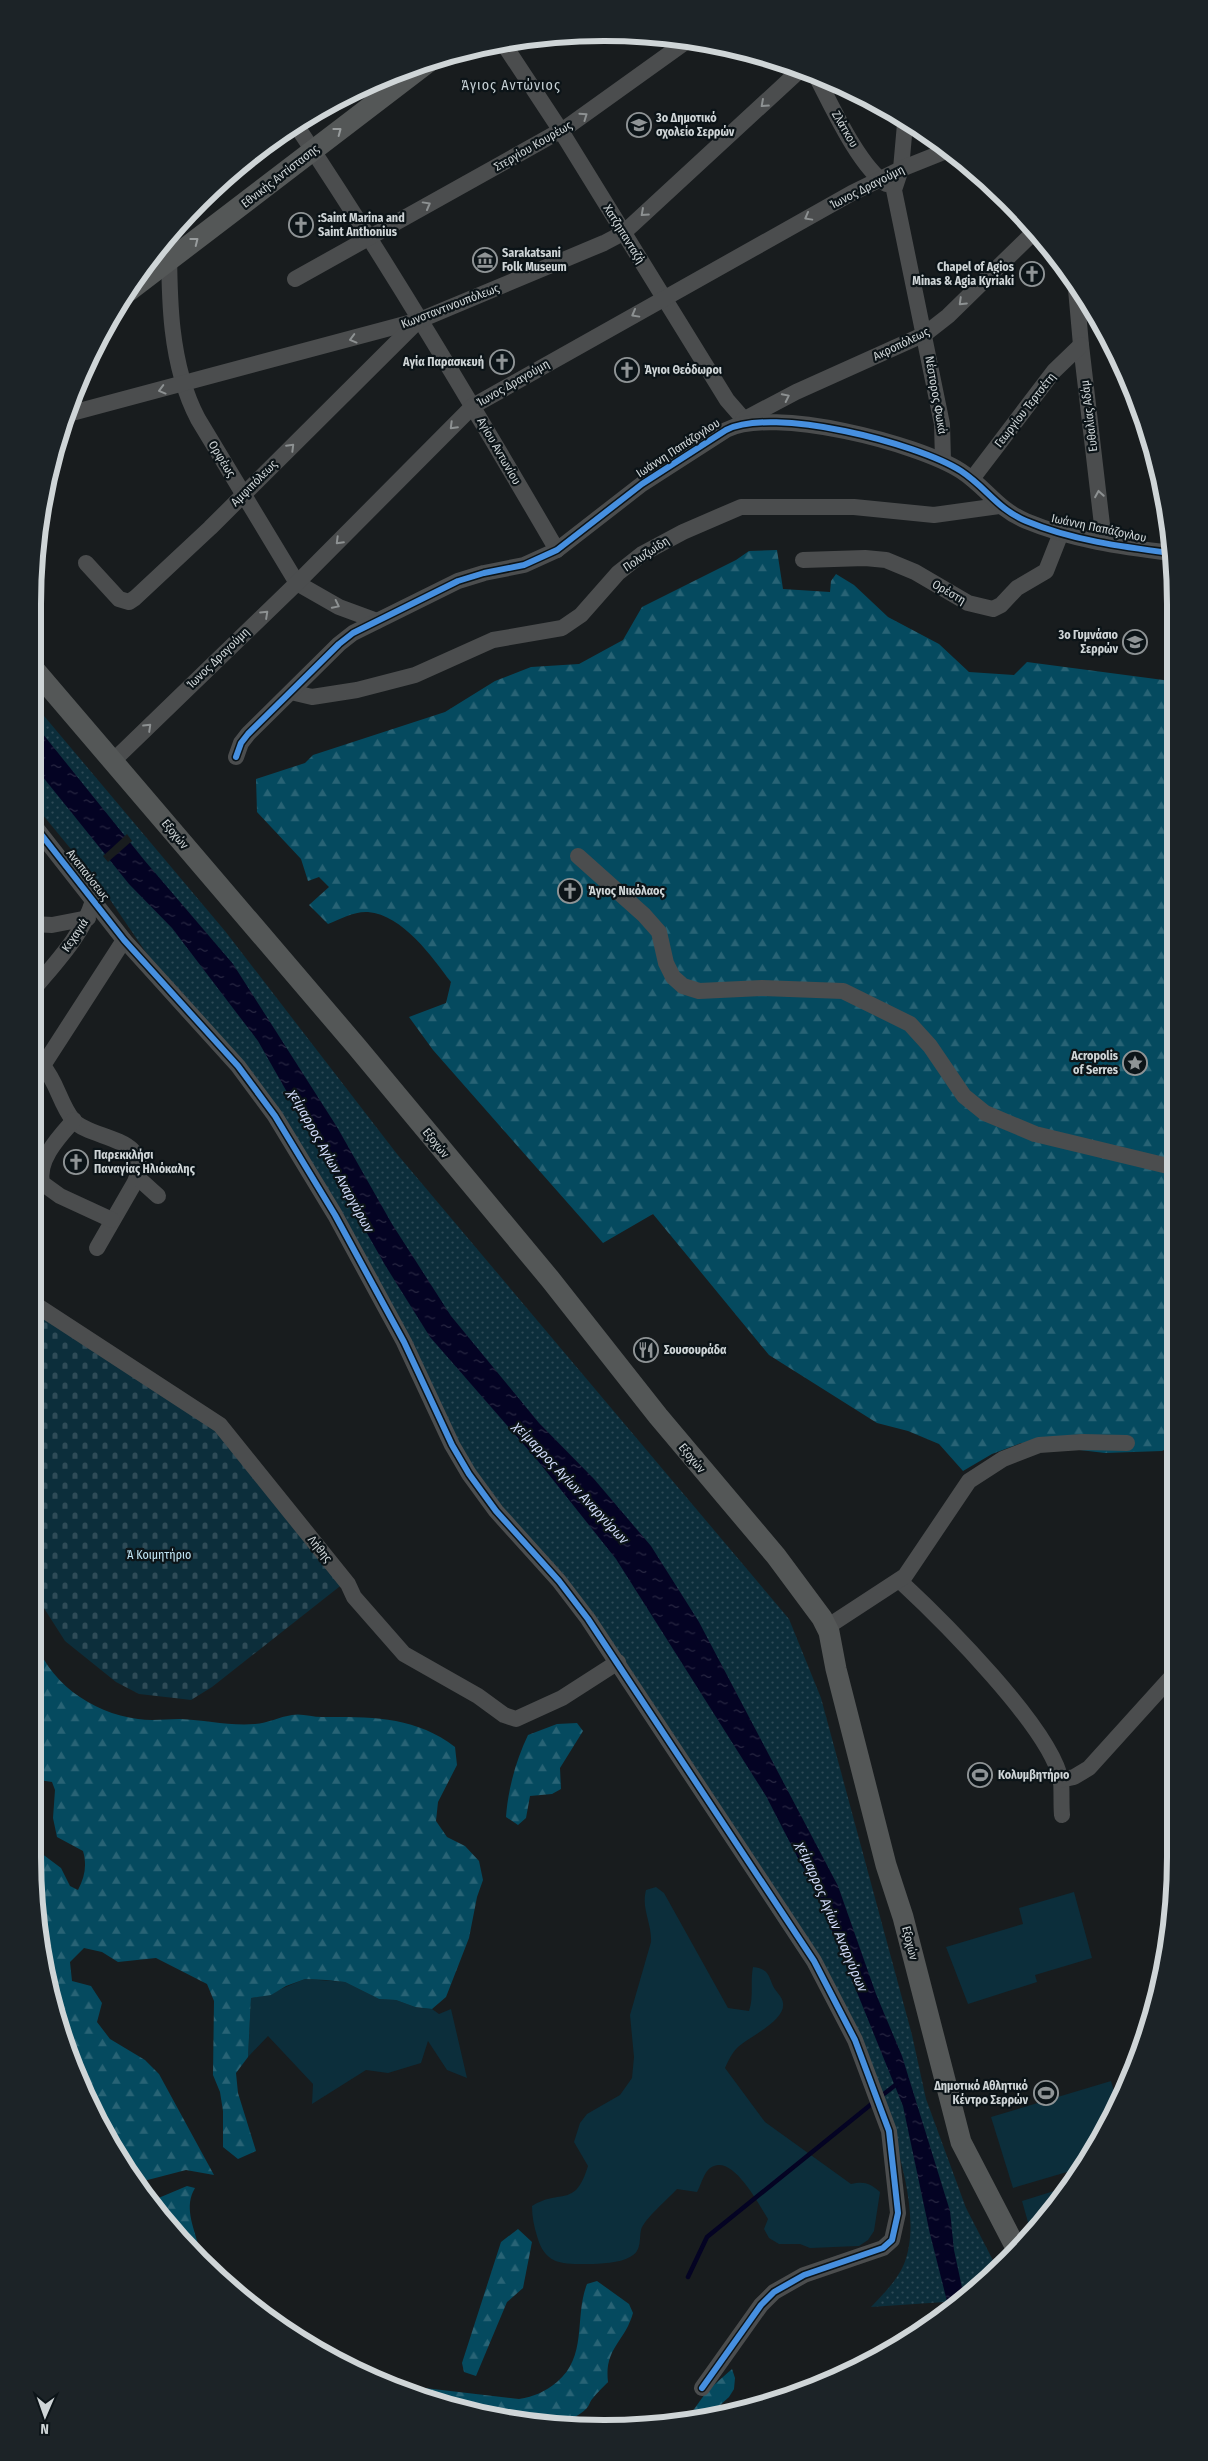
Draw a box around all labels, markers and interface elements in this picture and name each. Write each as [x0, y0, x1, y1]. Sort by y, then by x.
district label: Άγιος Αντώνιος [461, 77, 561, 94]
one-way arrow [761, 98, 770, 107]
street label: Ζλάτκου [829, 108, 861, 150]
place label: 3ο Δημοτικό σχολείο Σερρών [655, 110, 735, 139]
school or university icon: 3ο Δημοτικό σχολείο Σερρών [626, 112, 652, 138]
one-way arrow [578, 113, 588, 122]
street label: Στεργίου Κουρέως [492, 118, 574, 174]
one-way arrow [332, 128, 342, 137]
street label: Εθνικής Αντίστασης [238, 141, 322, 211]
street label: Ίωνος Δραγούμη [827, 162, 907, 212]
one-way arrow [422, 201, 431, 211]
street label: Χατζηπανταζή [600, 202, 648, 266]
one-way arrow [641, 207, 650, 216]
place label: :Saint Marina and Saint Anthonius [318, 211, 405, 239]
one-way arrow [804, 211, 813, 221]
church icon: :Saint Marina and Saint Anthonius [288, 212, 314, 238]
one-way arrow [190, 237, 199, 246]
place label: Sarakatsani Folk Museum [502, 246, 567, 274]
museum icon: Sarakatsani Folk Museum [472, 247, 498, 273]
place label: Chapel of Agios Minas & Agia Kyriaki [912, 260, 1015, 288]
church icon: Chapel of Agios Minas & Agia Kyriaki [1019, 261, 1045, 287]
street label: Κωνσταντινουπόλεως [399, 281, 501, 331]
one-way arrow [959, 297, 968, 306]
one-way arrow [632, 307, 641, 317]
street label: Ακροπόλεως [871, 324, 931, 364]
one-way arrow [348, 333, 357, 344]
church icon: Αγία Παρασκευή [489, 349, 515, 375]
place label: Αγία Παρασκευή [402, 354, 484, 369]
street label: Νέστορος Φωκά [922, 355, 950, 435]
street label: Ίωνος Δραγούμη [474, 357, 552, 409]
church icon: Άγιοι Θεόδωροι [614, 357, 640, 383]
place label: Άγιοι Θεόδωροι [644, 362, 722, 377]
street label: Γεωργίου Τερτσέτη [992, 370, 1058, 450]
street label: Ευθαλίας Αδάμ [1078, 379, 1100, 453]
one-way arrow [157, 384, 166, 395]
one-way arrow [781, 393, 790, 403]
street label: Αγίου Αντωνίου [474, 415, 524, 487]
street label: Ιωάννη Παπάζογλου [634, 416, 722, 480]
one-way arrow [450, 420, 459, 429]
street label: Ορφέως [205, 438, 239, 480]
one-way arrow [285, 444, 294, 453]
street label: Αμφιπόλεως [228, 457, 280, 509]
one-way arrow [1095, 489, 1105, 498]
street label: Ιωάννη Παπάζογλου [1050, 511, 1148, 545]
street label: Πολυζωίδη [620, 533, 672, 575]
one-way arrow [335, 535, 344, 544]
street label: Ορέστη [930, 577, 968, 607]
one-way arrow [331, 599, 340, 609]
one-way arrow [259, 611, 268, 620]
street label: Ίωνος Δραγούμη [184, 625, 252, 691]
place label: 3ο Γυμνάσιο Σερρών [1057, 627, 1119, 656]
school or university icon: 3ο Γυμνάσιο Σερρών [1122, 629, 1148, 655]
one-way arrow [142, 723, 151, 732]
street label: Εξοχών [159, 816, 192, 852]
street label: Αναπαύσεως [64, 846, 112, 904]
church icon: Άγιος Νικόλαος [557, 878, 583, 904]
place label: Άγιος Νικόλαος [588, 883, 666, 898]
street label: Κεχαγιά [59, 916, 91, 954]
place label: Acropolis of Serres [1070, 1049, 1119, 1077]
place icon: Acropolis of Serres [1122, 1050, 1148, 1076]
water label: χείμαρρος Αγίων Αναργύρων [284, 1086, 378, 1236]
street label: Εξοχών [420, 1125, 453, 1161]
place label: Παρεκκλήσι Παναγίας Ηλιόκαλης [94, 1148, 196, 1176]
church icon: Παρεκκλήσι Παναγίας Ηλιόκαλης [63, 1149, 89, 1175]
restaurant icon: Σουσουράδα [633, 1337, 659, 1363]
place label: Σουσουράδα [664, 1342, 727, 1357]
water label: χείμαρρος Αγίων Αναργύρων [509, 1418, 633, 1548]
street label: Εξοχών [676, 1440, 709, 1476]
street label: Λήθης [305, 1533, 335, 1565]
park label: Ά Κοιμητήριο [127, 1548, 191, 1562]
sports icon: Κολυμβητήριο [967, 1762, 993, 1788]
place label: Κολυμβητήριο [998, 1768, 1070, 1782]
water label: χείμαρρος Αγίων Αναργύρων [792, 1839, 872, 1995]
street label: Εξοχών [899, 1925, 921, 1962]
place label: Δημοτικό Αθλητικό Κέντρο Σερρών [933, 2078, 1029, 2107]
sports icon: Δημοτικό Αθλητικό Κέντρο Σερρών [1033, 2080, 1059, 2106]
north arrow [20, 2391, 70, 2441]
text: N [40, 2420, 49, 2437]

